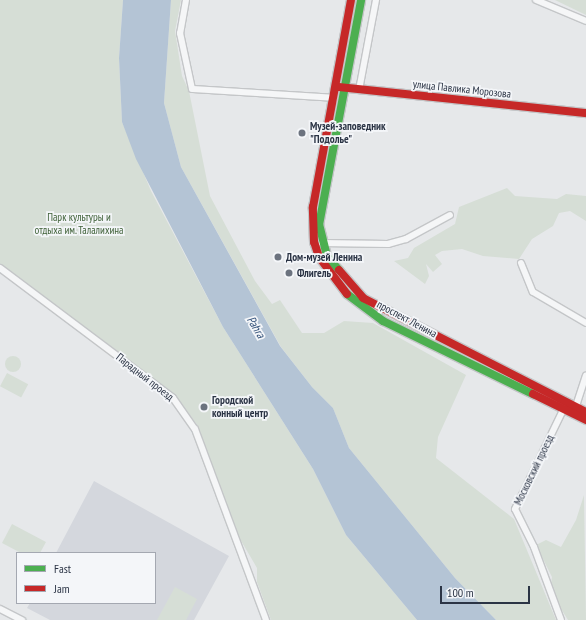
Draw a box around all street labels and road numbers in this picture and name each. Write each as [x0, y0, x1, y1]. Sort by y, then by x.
street label: улица Павлика Морозова [412, 77, 512, 101]
street label: проспект Ленина [375, 298, 439, 340]
street label: Парадный проезд [114, 350, 176, 404]
street label: Московский проезд [511, 433, 557, 507]

